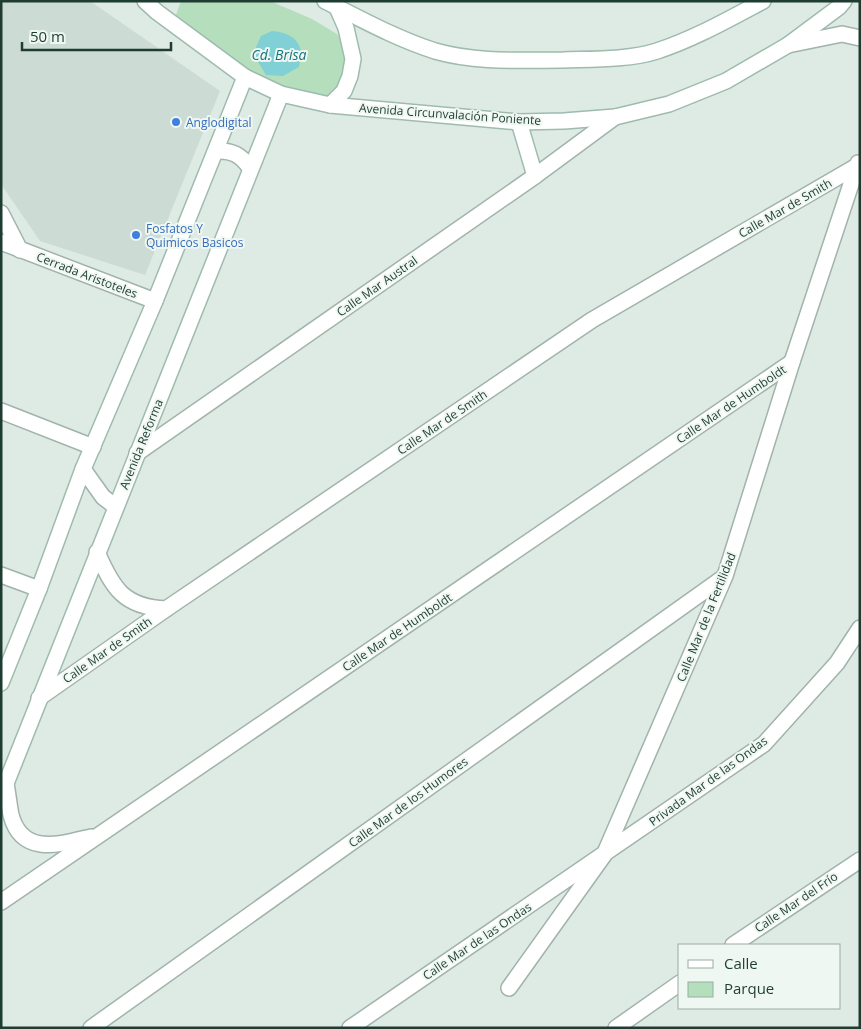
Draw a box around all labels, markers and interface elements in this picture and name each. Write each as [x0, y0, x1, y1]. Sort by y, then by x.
scale bar [22, 20, 171, 52]
text: 50 m [30, 26, 65, 46]
water label: Cd. Brisa [252, 45, 307, 64]
street label: Avenida Circunvalación Poniente [358, 99, 542, 129]
place label: Anglodigital [186, 114, 252, 131]
marker: Anglodigital [170, 116, 182, 128]
street label: Calle Mar de Smith [735, 174, 835, 242]
place label: Fosfatos Y Quimicos Basicos [146, 220, 244, 251]
marker: Fosfatos Y Quimicos Basicos [130, 229, 142, 241]
street label: Cerrada Aristoteles [34, 248, 140, 302]
street label: Calle Mar Austral [333, 252, 421, 320]
street label: Calle Mar de Humboldt [673, 361, 789, 447]
street label: Calle Mar de Smith [394, 386, 490, 458]
street label: Avenida Reforma [115, 396, 167, 492]
street label: Calle Mar de la Fertilidad [672, 550, 740, 684]
street label: Calle Mar de Humboldt [339, 589, 455, 675]
street label: Calle Mar de Smith [59, 613, 155, 687]
street label: Privada Mar de las Ondas [645, 732, 771, 830]
street label: Calle Mar de los Humores [345, 753, 471, 851]
street label: Calle Mar del Frío [751, 868, 841, 936]
street label: Calle Mar de las Ondas [419, 898, 535, 984]
legend [678, 944, 841, 1009]
text: Calle [724, 953, 758, 973]
text: Parque [724, 978, 774, 998]

